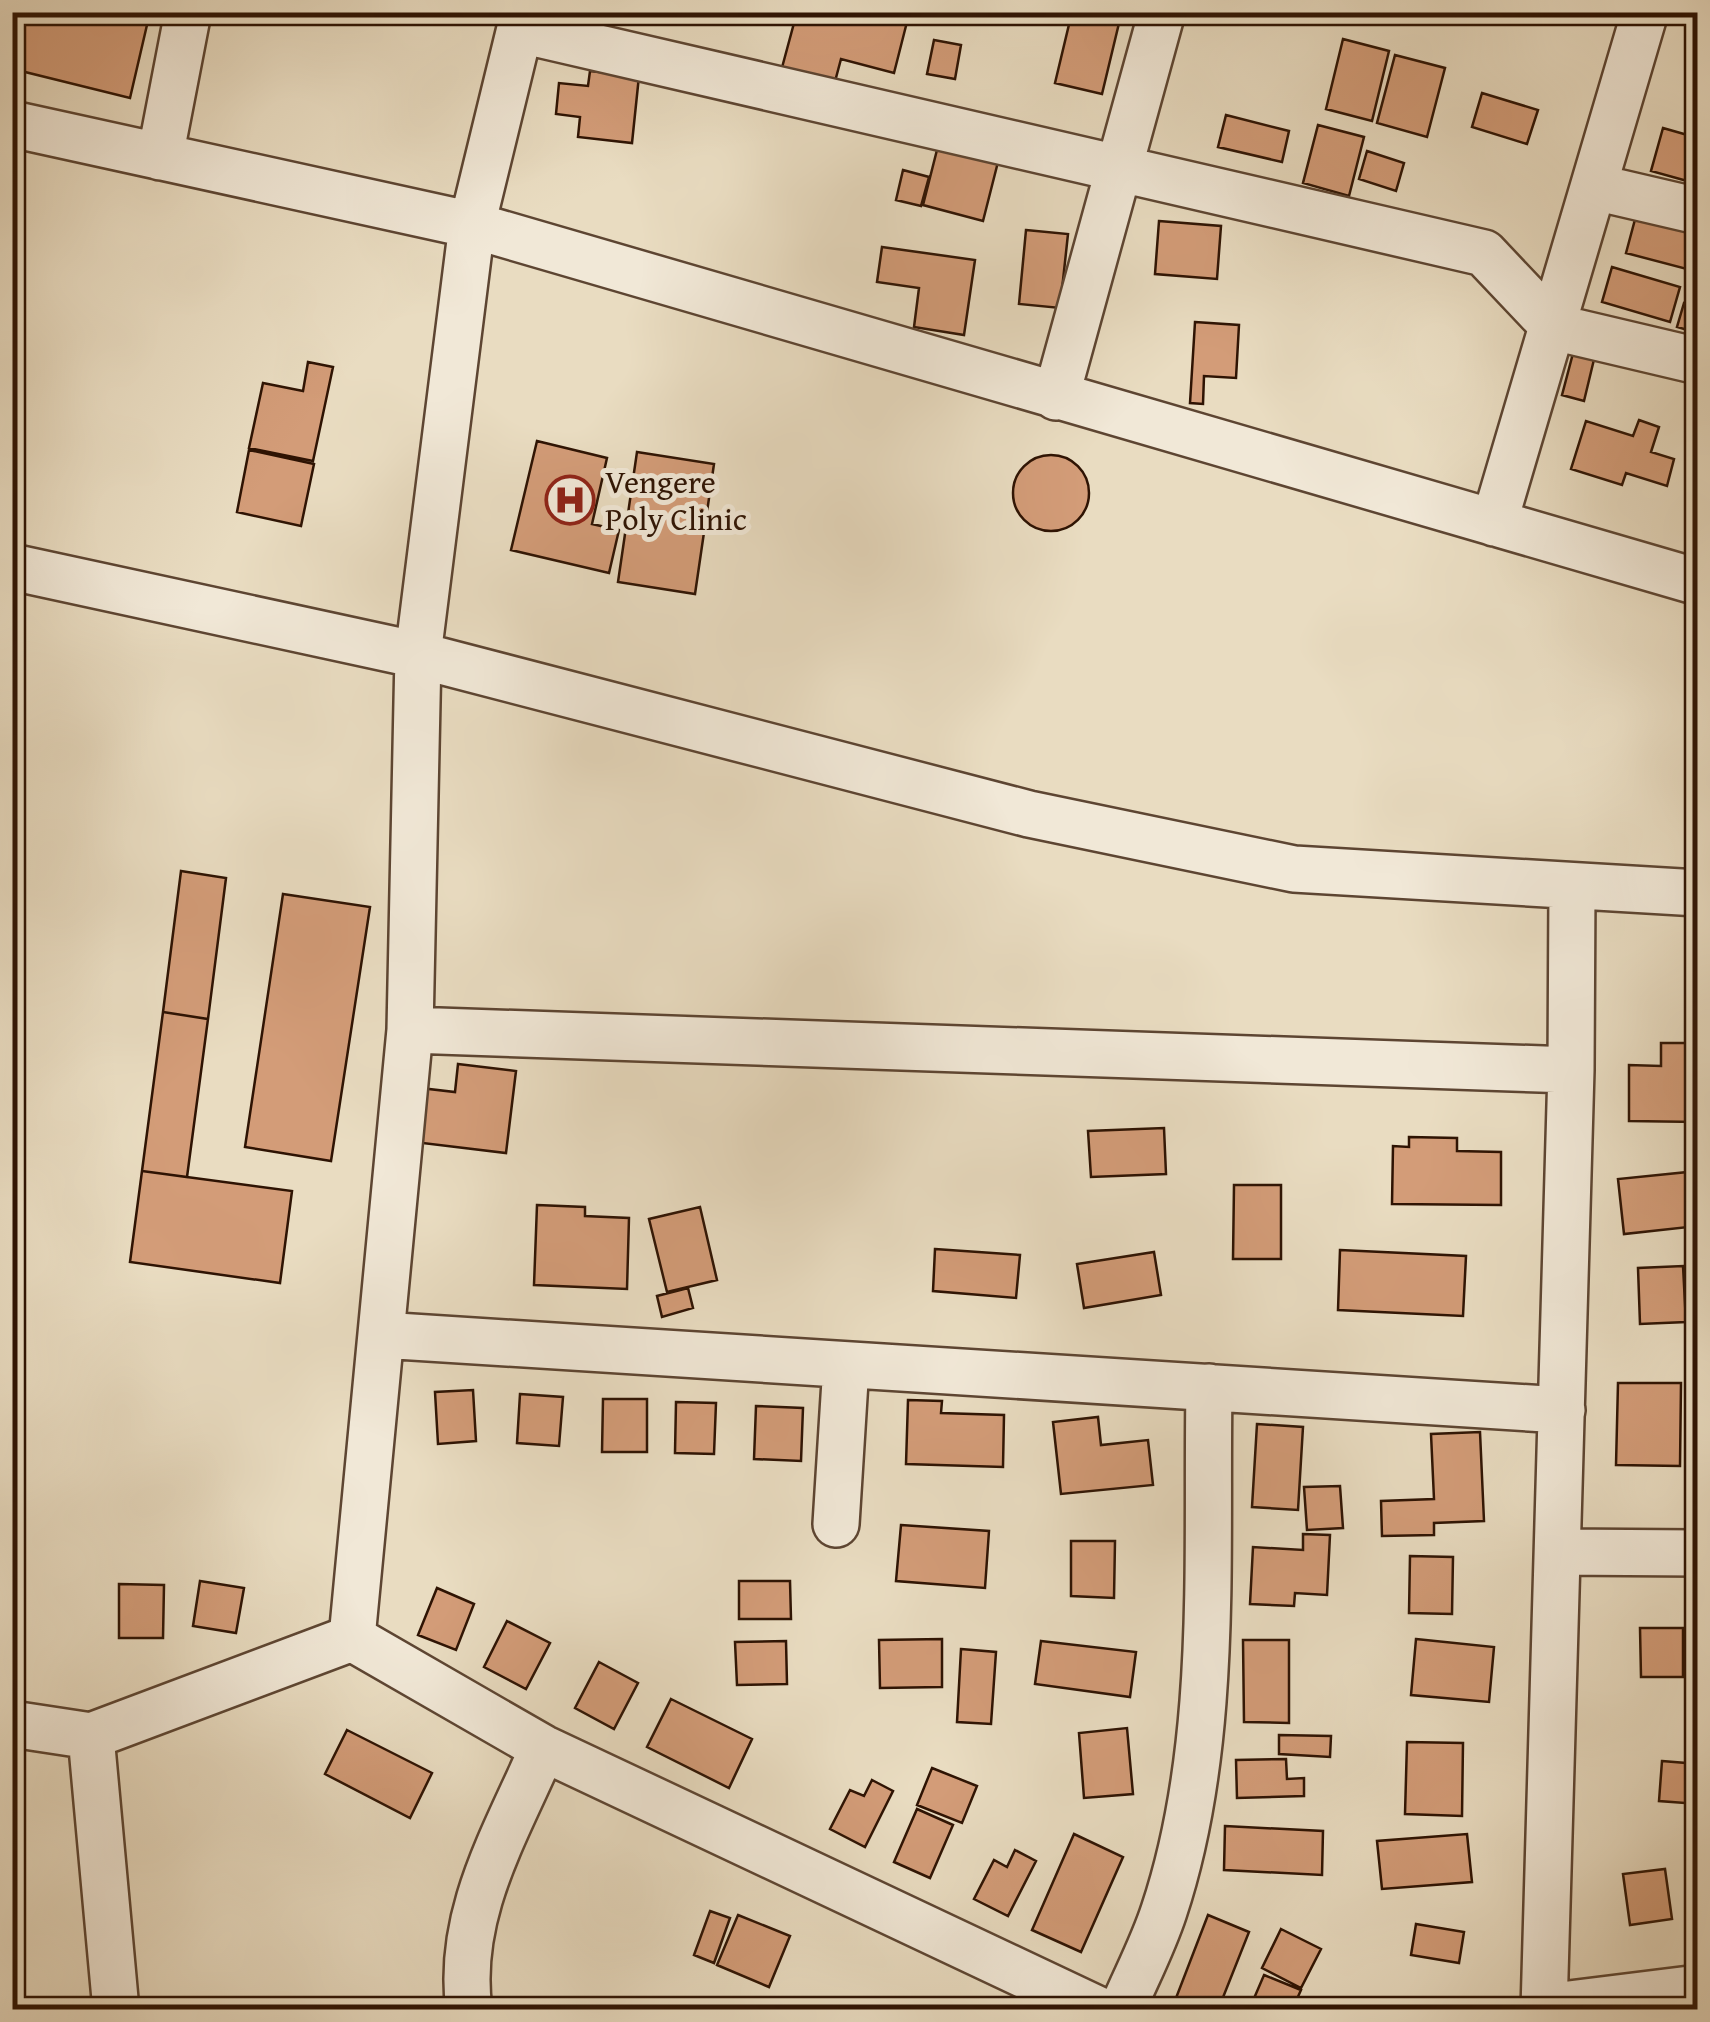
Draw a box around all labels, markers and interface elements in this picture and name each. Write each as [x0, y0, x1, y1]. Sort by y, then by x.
place label: Vengere Poly Clinic [605, 458, 747, 542]
hospital icon: Vengere Poly Clinic [544, 474, 596, 526]

